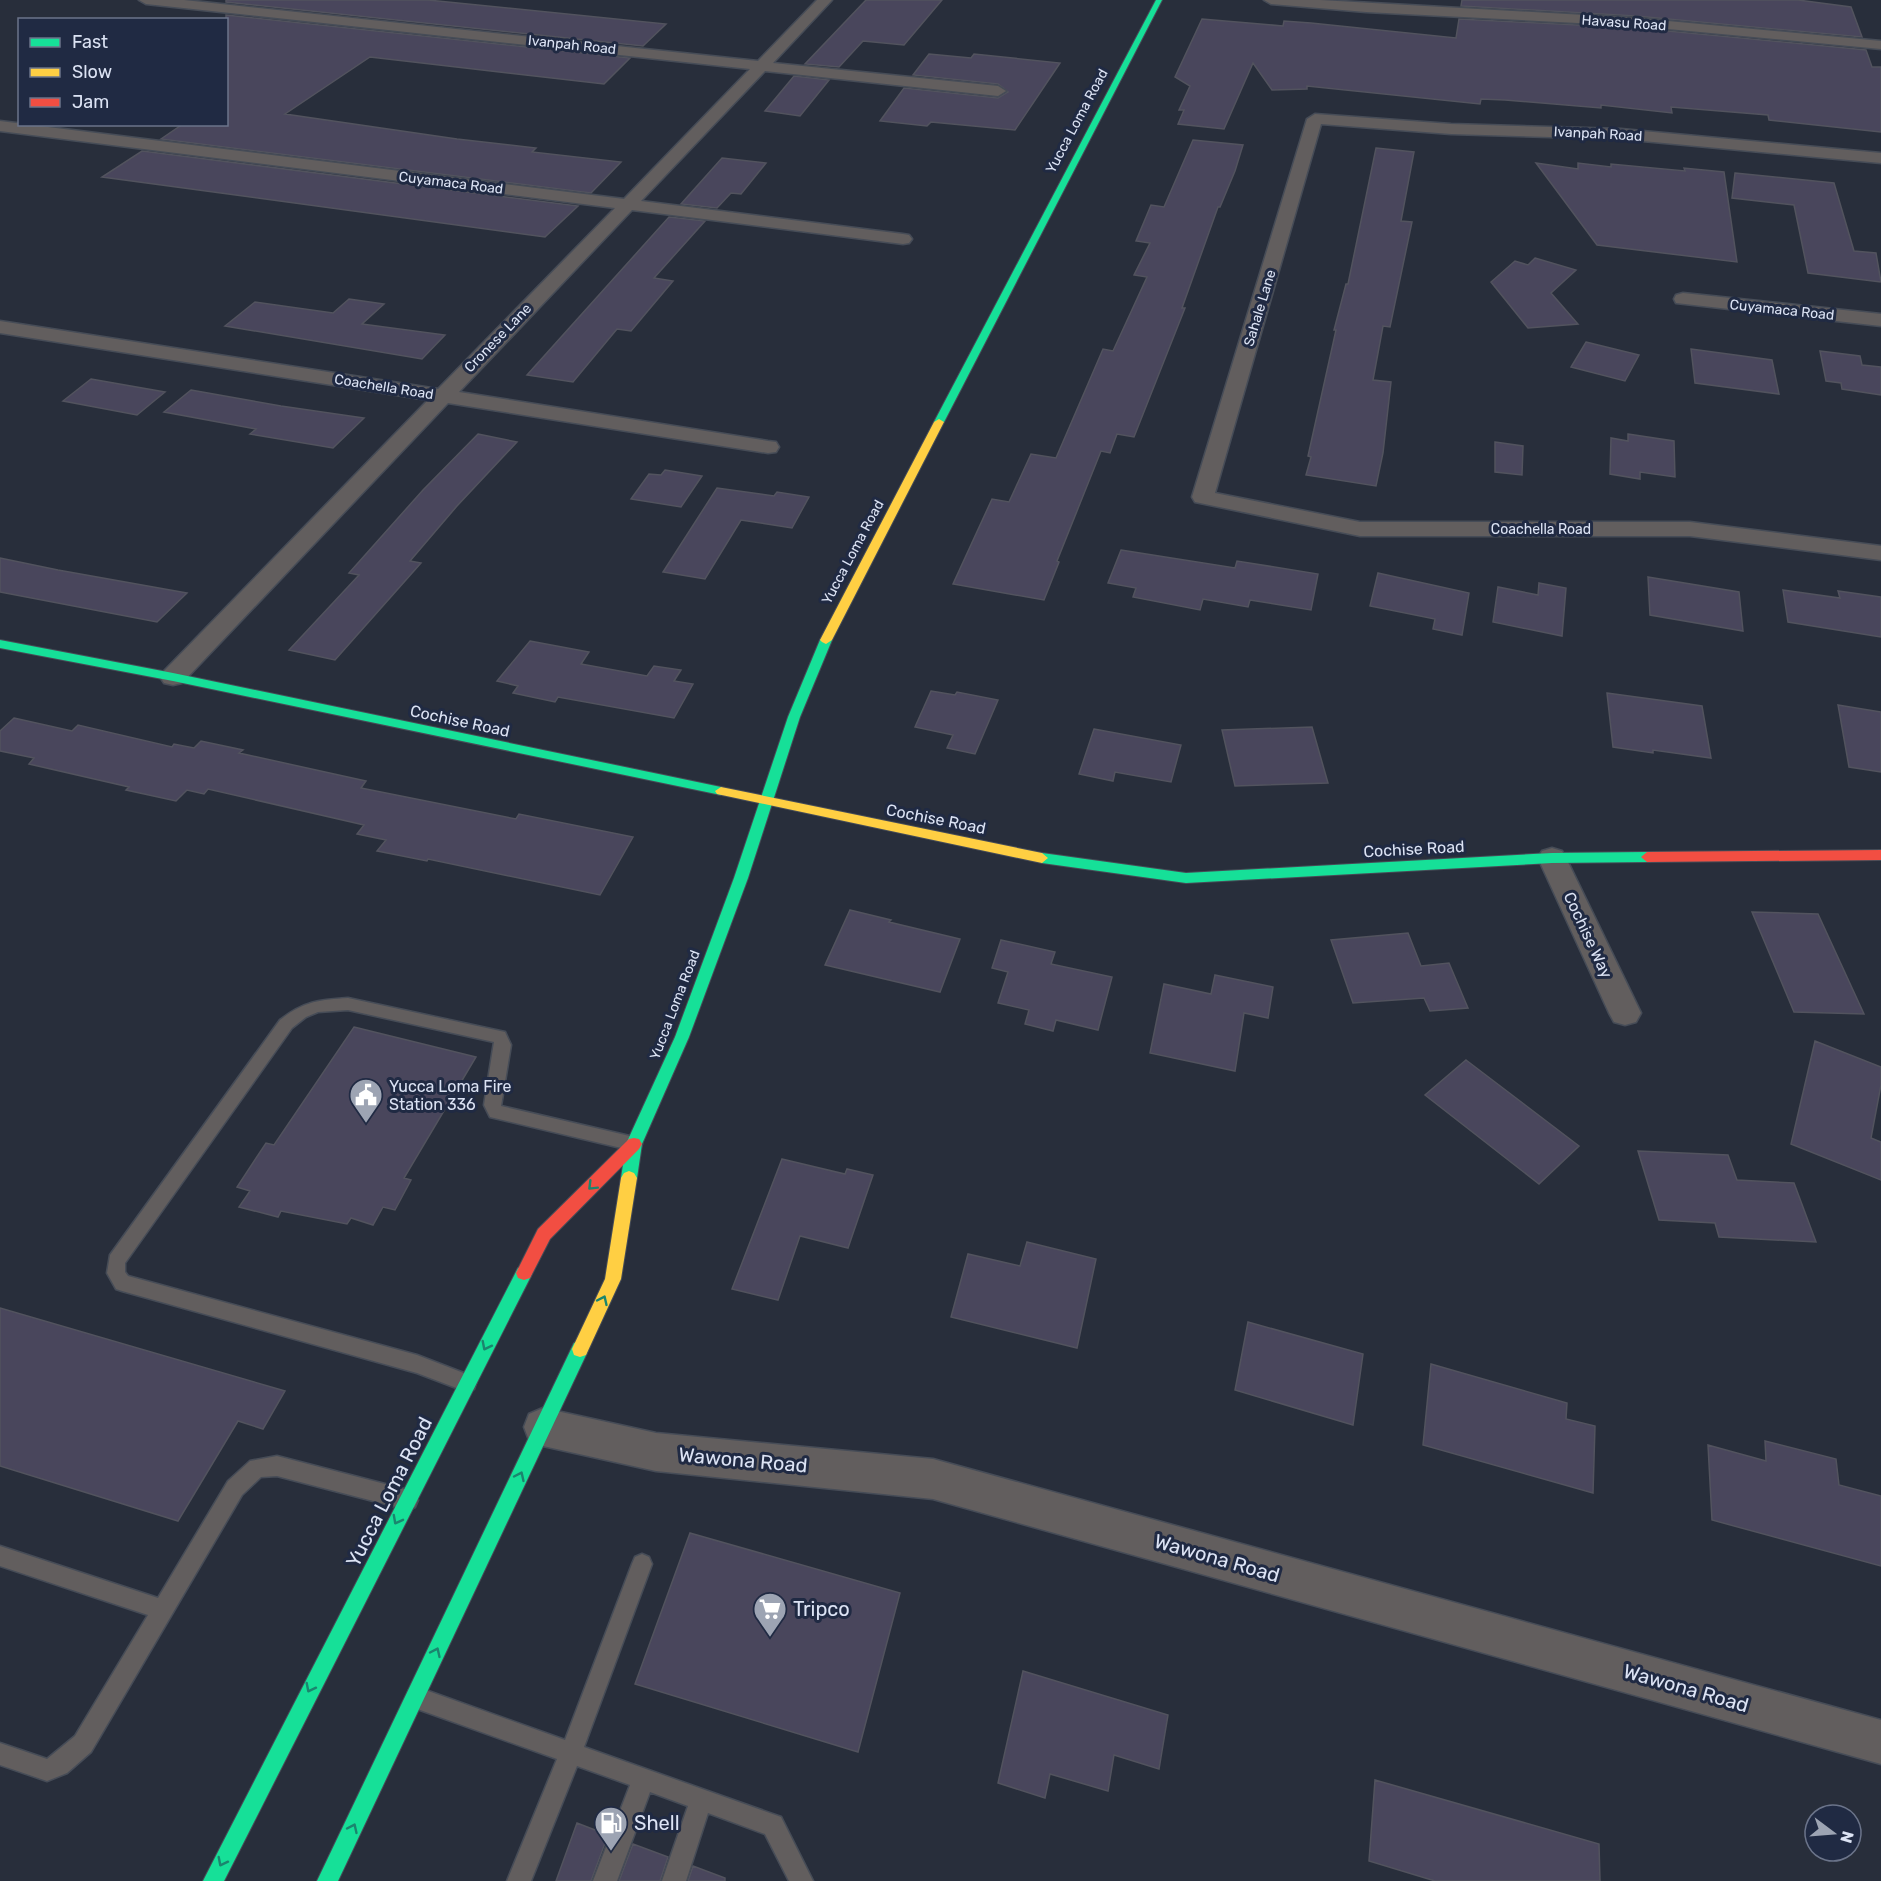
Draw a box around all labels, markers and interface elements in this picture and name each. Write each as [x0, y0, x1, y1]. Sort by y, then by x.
street label: Havasu Road [1581, 12, 1667, 34]
legend [18, 18, 228, 126]
text: Fast [72, 31, 108, 53]
street label: Ivanpah Road [527, 32, 617, 58]
text: Slow [72, 61, 112, 83]
street label: Yucca Loma Road [1042, 66, 1112, 176]
text: Jam [72, 91, 109, 113]
street label: Ivanpah Road [1553, 123, 1643, 145]
street label: Cuyamaca Road [398, 168, 504, 198]
street label: Sahale Lane [1240, 267, 1280, 348]
street label: Cuyamaca Road [1729, 296, 1835, 324]
street label: Cronese Lane [461, 300, 535, 376]
street label: Coachella Road [333, 371, 435, 403]
street label: Yucca Loma Road [818, 497, 888, 607]
street label: Coachella Road [1491, 521, 1591, 538]
street label: Cochise Road [409, 701, 511, 741]
street label: Cochise Road [884, 800, 988, 838]
street label: Cochise Road [1363, 837, 1465, 861]
street label: Cochise Way [1560, 889, 1616, 981]
street label: Yucca Loma Road [646, 948, 704, 1062]
public building icon: Yucca Loma Fire Station 336 [348, 1077, 384, 1124]
place label: Yucca Loma Fire Station 336 [389, 1077, 511, 1114]
one-way arrow [589, 1178, 600, 1189]
one-way arrow [596, 1295, 608, 1306]
one-way arrow [482, 1340, 493, 1351]
street label: Yucca Loma Road [341, 1413, 437, 1571]
street label: Wawona Road [678, 1442, 808, 1478]
one-way arrow [513, 1471, 525, 1482]
one-way arrow [393, 1514, 404, 1524]
street label: Wawona Road [1152, 1529, 1282, 1587]
supermarket icon: Tripco [752, 1591, 788, 1638]
place label: Tripco [793, 1597, 850, 1621]
one-way arrow [429, 1648, 441, 1659]
street label: Wawona Road [1621, 1659, 1751, 1717]
one-way arrow [306, 1682, 318, 1693]
north arrow [1803, 1803, 1863, 1863]
fuel station icon: Shell [593, 1805, 629, 1852]
place label: Shell [634, 1811, 680, 1835]
one-way arrow [345, 1824, 357, 1835]
text: N [1836, 1829, 1858, 1845]
one-way arrow [218, 1856, 230, 1867]

